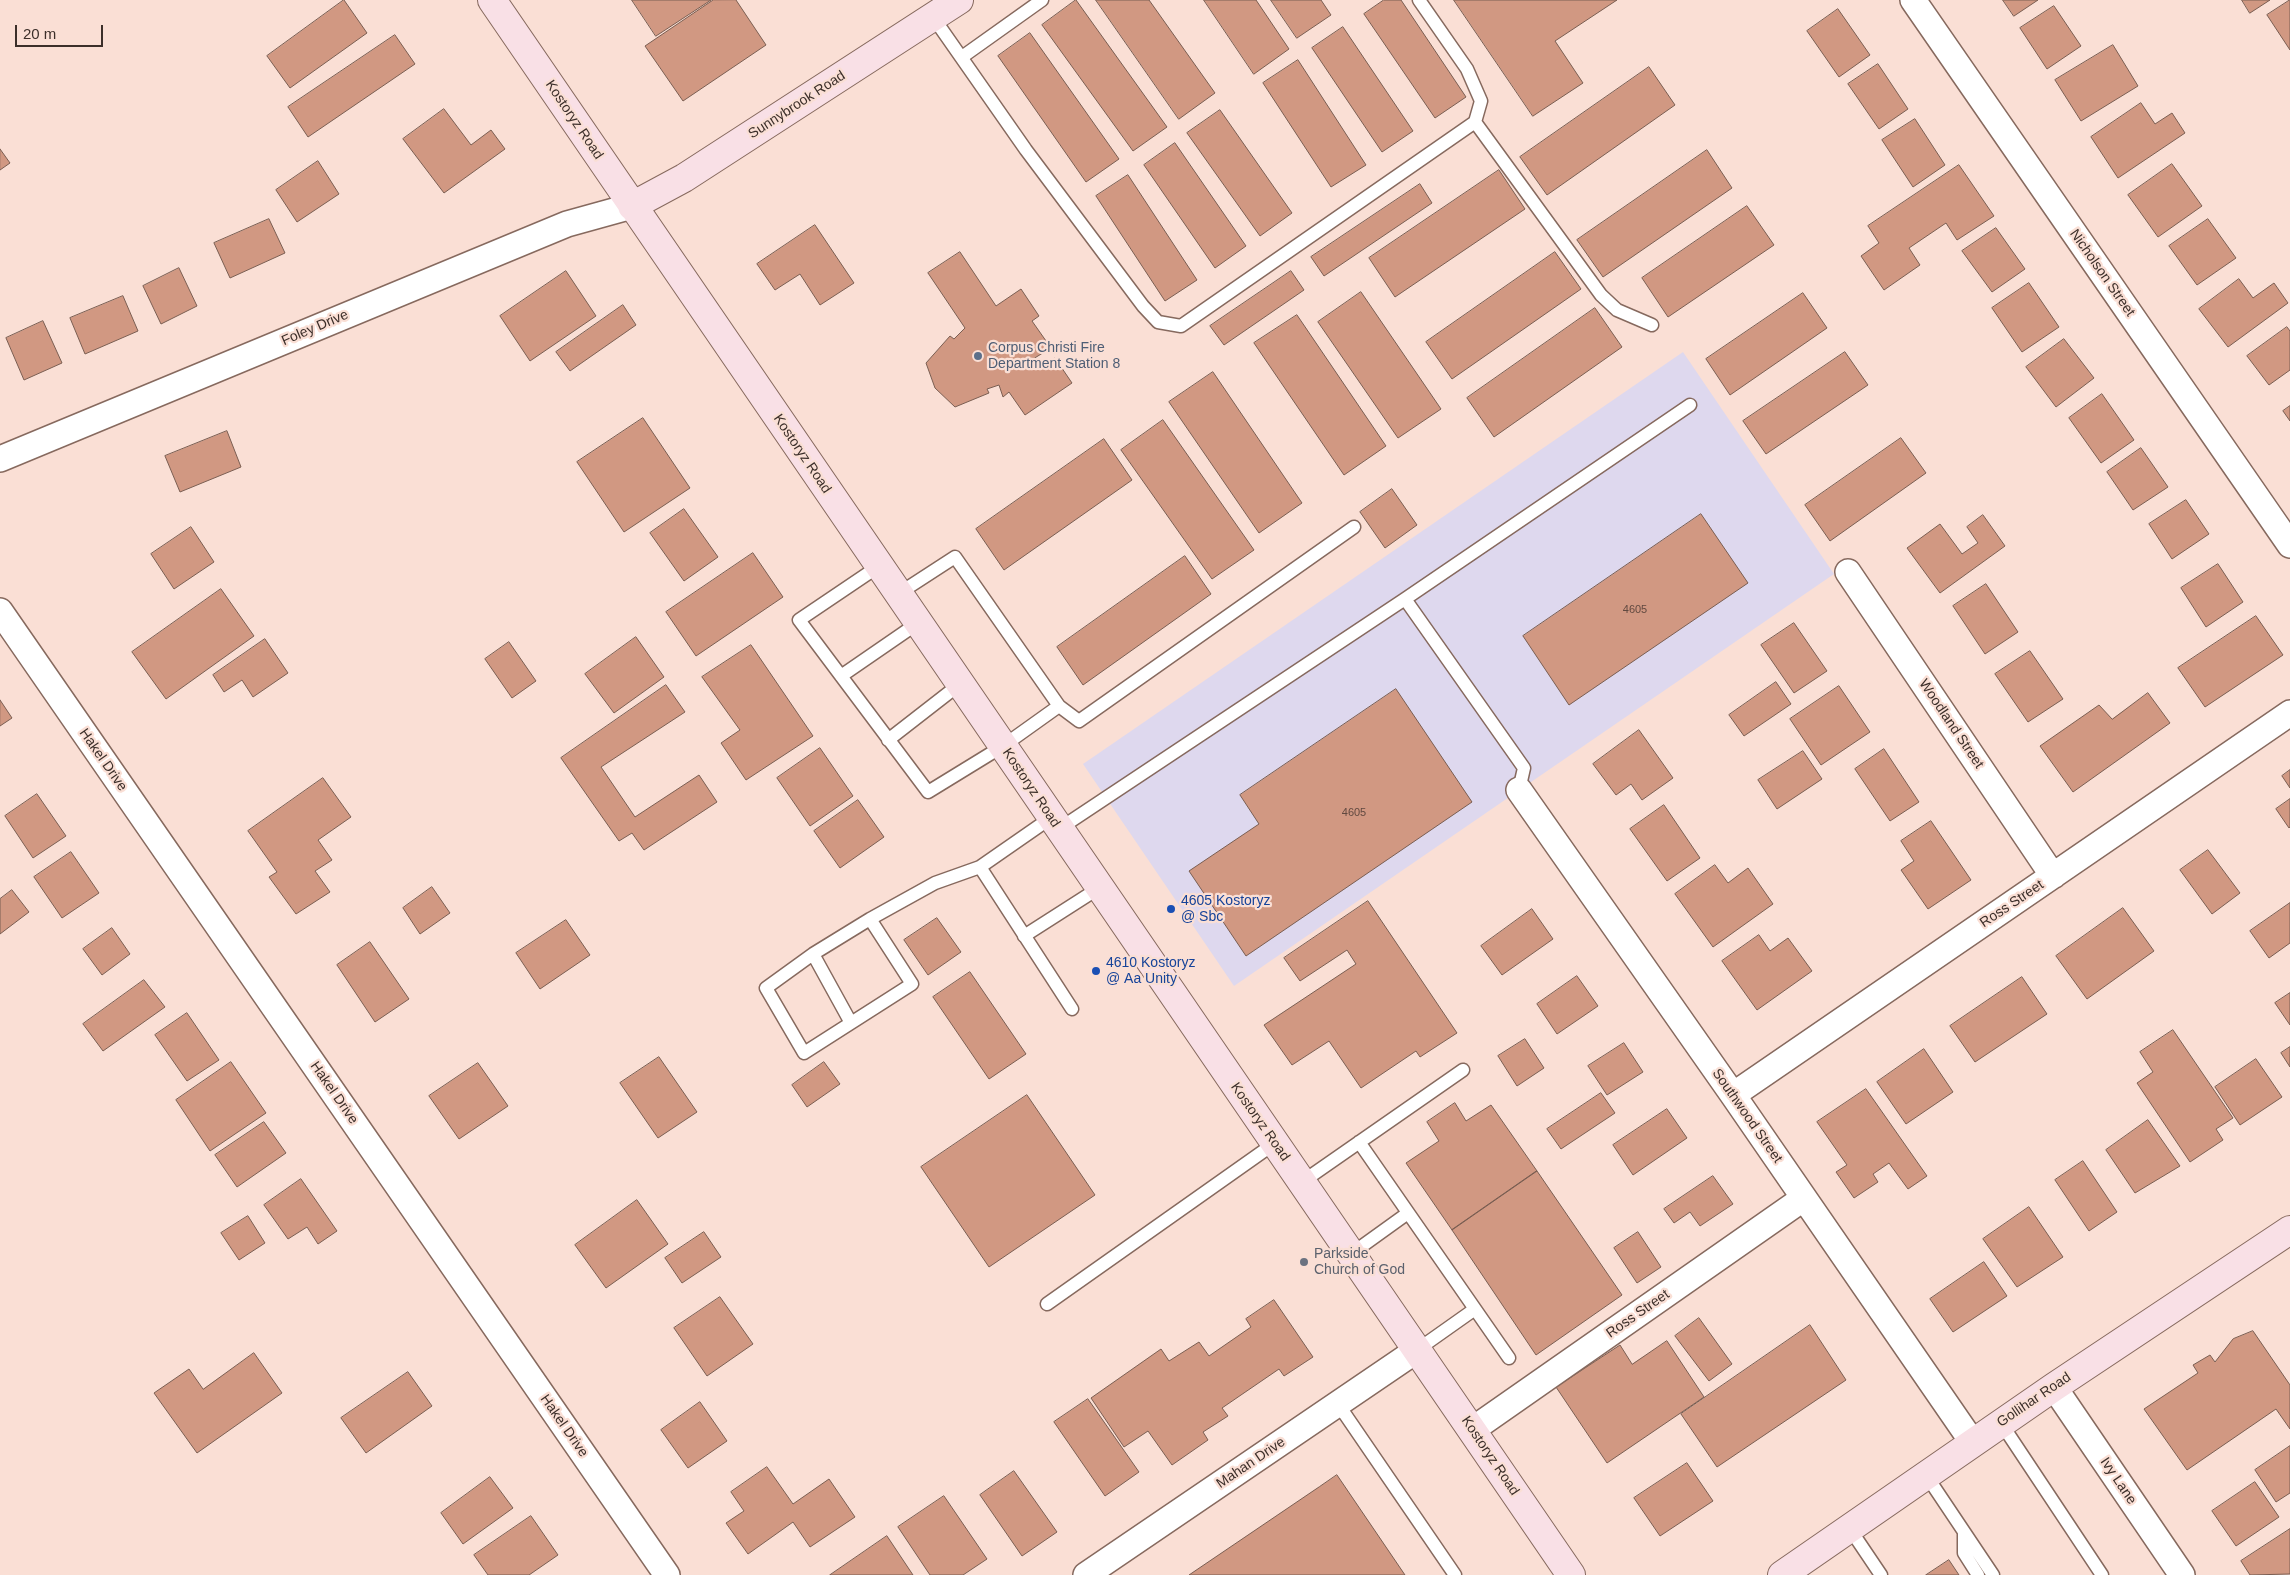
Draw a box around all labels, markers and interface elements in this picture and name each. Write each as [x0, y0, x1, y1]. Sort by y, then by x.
scale bar [18, 15, 105, 47]
text: 20 m [23, 25, 56, 42]
street label: Sunnybrook Road [745, 67, 849, 143]
street label: Kostoryz Road [541, 77, 607, 163]
street label: Nicholson Street [2066, 226, 2138, 320]
street label: Foley Drive [279, 306, 351, 350]
place label: Corpus Christi Fire Department Station 8 [988, 340, 1120, 372]
marker: Corpus Christi Fire Department Station 8 [972, 350, 984, 362]
street label: Kostoryz Road [769, 411, 835, 497]
house number: 4605 [1623, 603, 1647, 617]
street label: Woodland Street [1915, 676, 1987, 772]
street label: Hakel Drive [75, 726, 131, 794]
street label: Kostoryz Road [998, 745, 1064, 831]
house number: 4605 [1342, 806, 1366, 820]
street label: Ross Street [1977, 877, 2047, 931]
place label: 4605 Kostoryz @ Sbc [1181, 893, 1270, 926]
marker: 4605 Kostoryz @ Sbc [1165, 903, 1177, 915]
place label: 4610 Kostoryz @ Aa Unity [1106, 955, 1195, 988]
marker: 4610 Kostoryz @ Aa Unity [1090, 965, 1102, 977]
street label: Hakel Drive [306, 1059, 362, 1127]
street label: Southwood Street [1708, 1066, 1786, 1166]
street label: Kostoryz Road [1227, 1080, 1293, 1164]
place label: Parkside Church of God [1314, 1246, 1405, 1278]
marker: Parkside Church of God [1298, 1256, 1310, 1268]
street label: Ross Street [1603, 1286, 1673, 1342]
street label: Gollihar Road [1994, 1369, 2074, 1431]
street label: Hakel Drive [536, 1392, 592, 1460]
street label: Kostoryz Road [1457, 1413, 1523, 1499]
street label: Mahan Drive [1213, 1434, 1289, 1492]
street label: Ivy Lane [2096, 1454, 2140, 1508]

